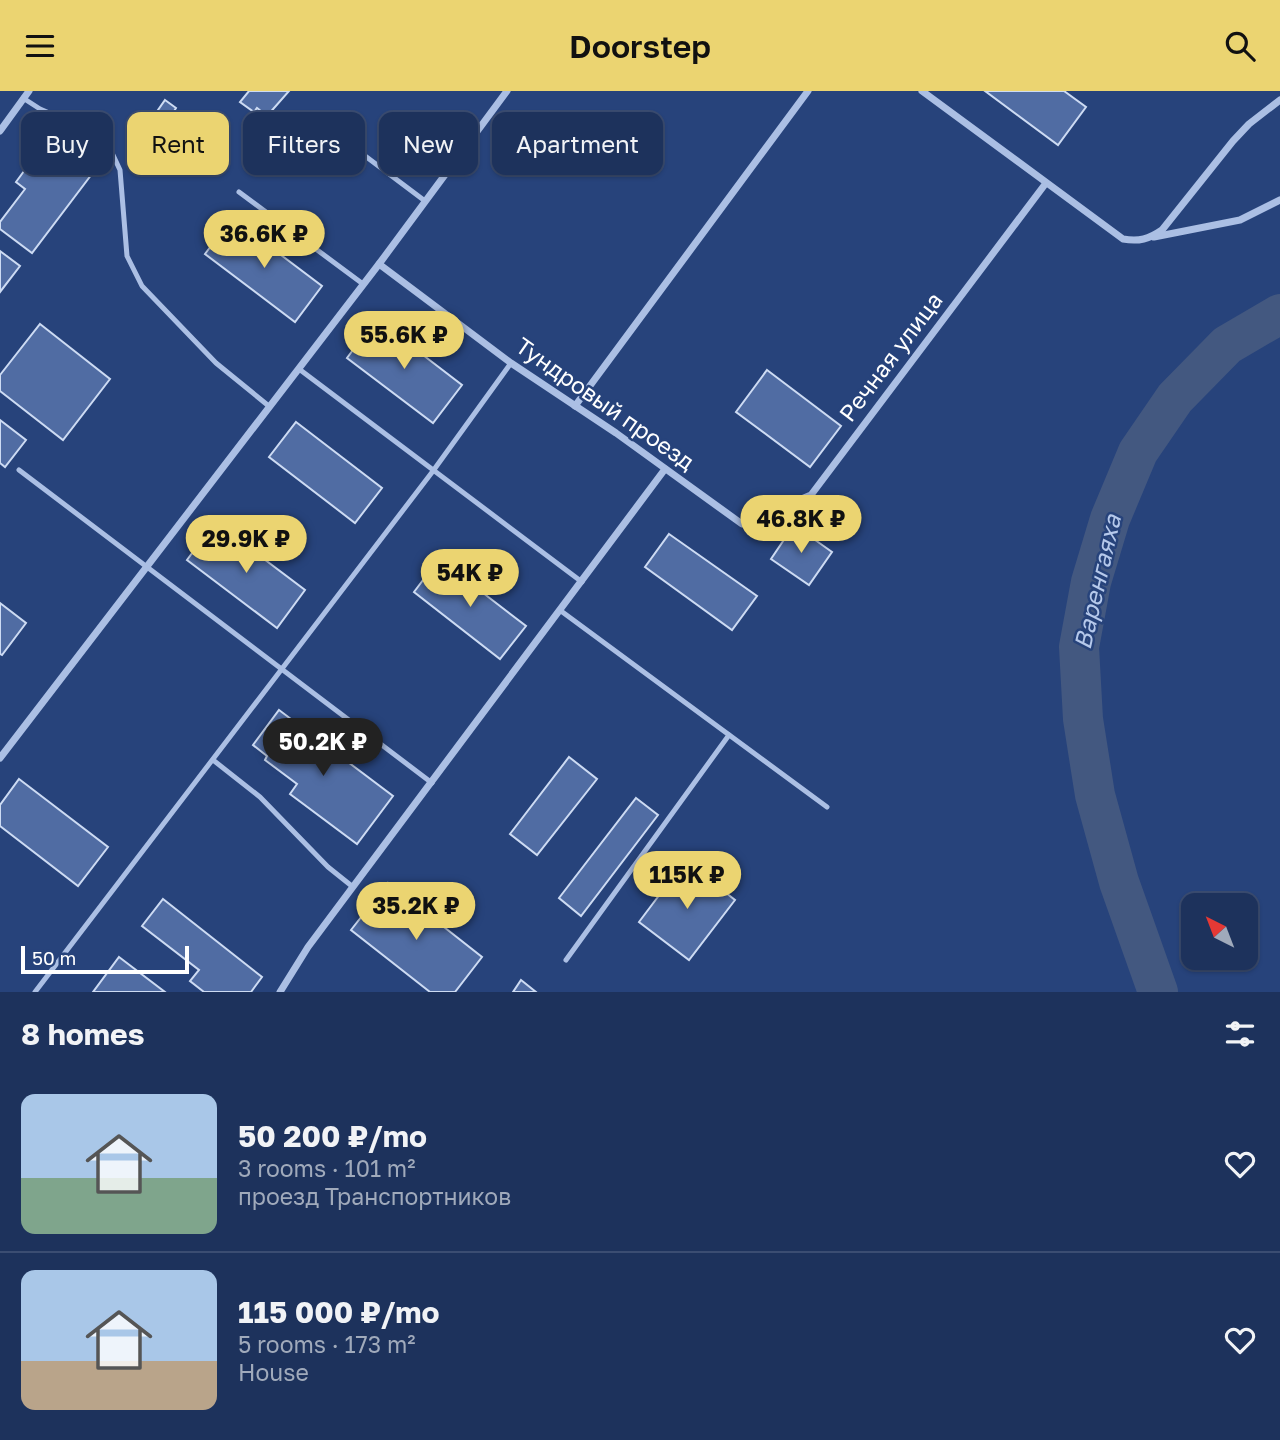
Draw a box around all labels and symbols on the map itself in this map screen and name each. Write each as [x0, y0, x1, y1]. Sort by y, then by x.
pin: 36.6K ₽ [199, 211, 329, 270]
street label: Речная улица [833, 286, 948, 426]
pin: 55.6K ₽ [339, 311, 469, 371]
street label: Тундровый проезд [511, 331, 700, 475]
pin: 46.8K ₽ [736, 496, 866, 555]
water label: Варенгаяха [1067, 510, 1126, 652]
pin: 29.9K ₽ [181, 515, 311, 575]
pin: 54K ₽ [421, 549, 519, 609]
pin: 50.2K ₽ [258, 719, 388, 778]
pin: 115K ₽ [630, 851, 744, 911]
pin: 35.2K ₽ [351, 883, 481, 942]
north arrow [1181, 893, 1258, 969]
scale bar [21, 943, 189, 975]

